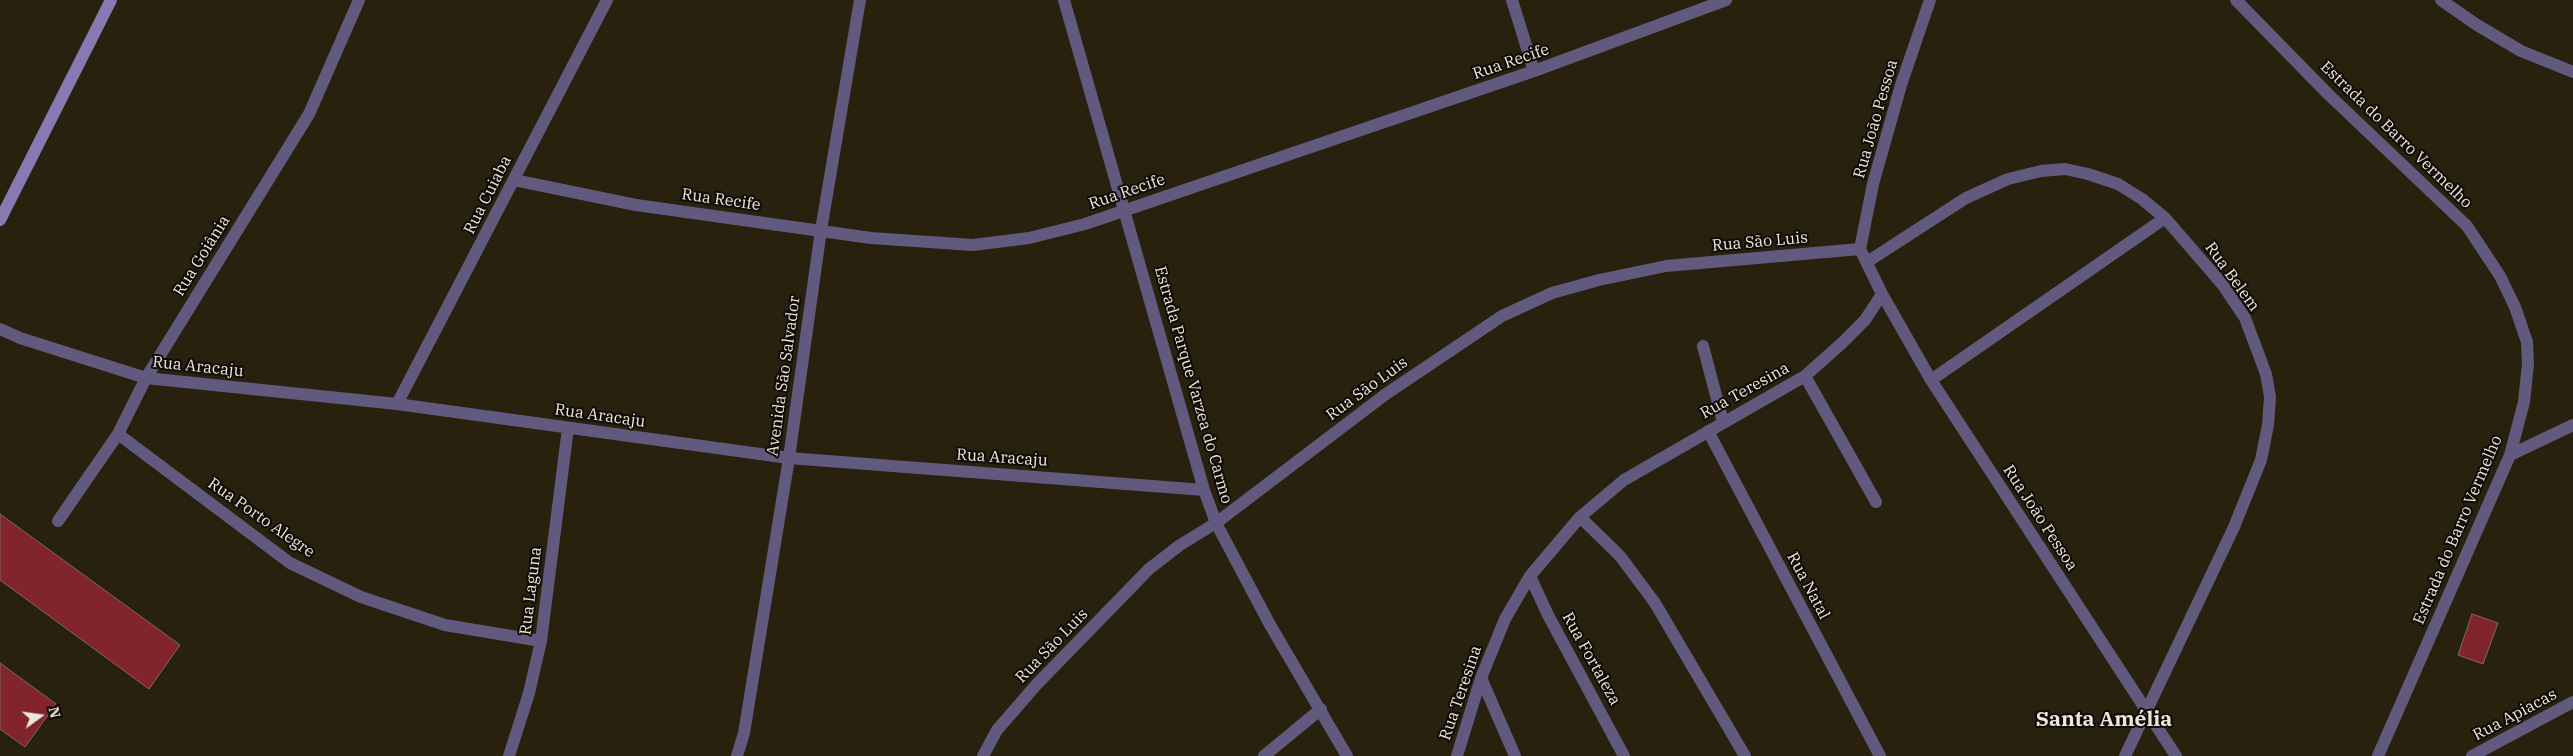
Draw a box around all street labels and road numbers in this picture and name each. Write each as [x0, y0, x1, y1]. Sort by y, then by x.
street label: Rua Recife [1470, 40, 1552, 84]
street label: Rua João Pessoa [1850, 57, 1902, 181]
street label: Estrada do Barro Vermelho [2316, 57, 2476, 213]
street label: Rua Cuiaba [460, 153, 516, 237]
street label: Rua Recife [1086, 170, 1168, 214]
street label: Rua Recife [680, 185, 762, 215]
street label: Rua Goiânia [170, 212, 234, 300]
street label: Rua São Luis [1711, 228, 1809, 256]
street label: Rua Belem [2200, 239, 2264, 315]
street label: Estrada Parque Varzea do Carmo [1150, 264, 1236, 506]
street label: Avenida São Salvador [763, 295, 805, 457]
street label: Rua Aracaju [151, 353, 245, 381]
street label: Rua São Luis [1323, 353, 1411, 425]
street label: Rua Teresina [1697, 359, 1793, 423]
street label: Rua Aracaju [553, 400, 647, 432]
street label: Estrada do Barro Vermelho [2409, 433, 2507, 627]
street label: Rua Aracaju [956, 445, 1048, 471]
street label: Rua João Pessoa [1999, 461, 2081, 575]
street label: Rua Porto Alegre [204, 474, 318, 562]
street label: Rua Laguna [516, 546, 546, 636]
street label: Rua Natal [1782, 549, 1834, 623]
street label: Rua São Luis [1012, 605, 1092, 687]
street label: Rua Fortaleza [1558, 609, 1624, 709]
street label: Rua Teresina [1436, 643, 1486, 743]
street label: Rua Apiacas [2470, 685, 2560, 745]

